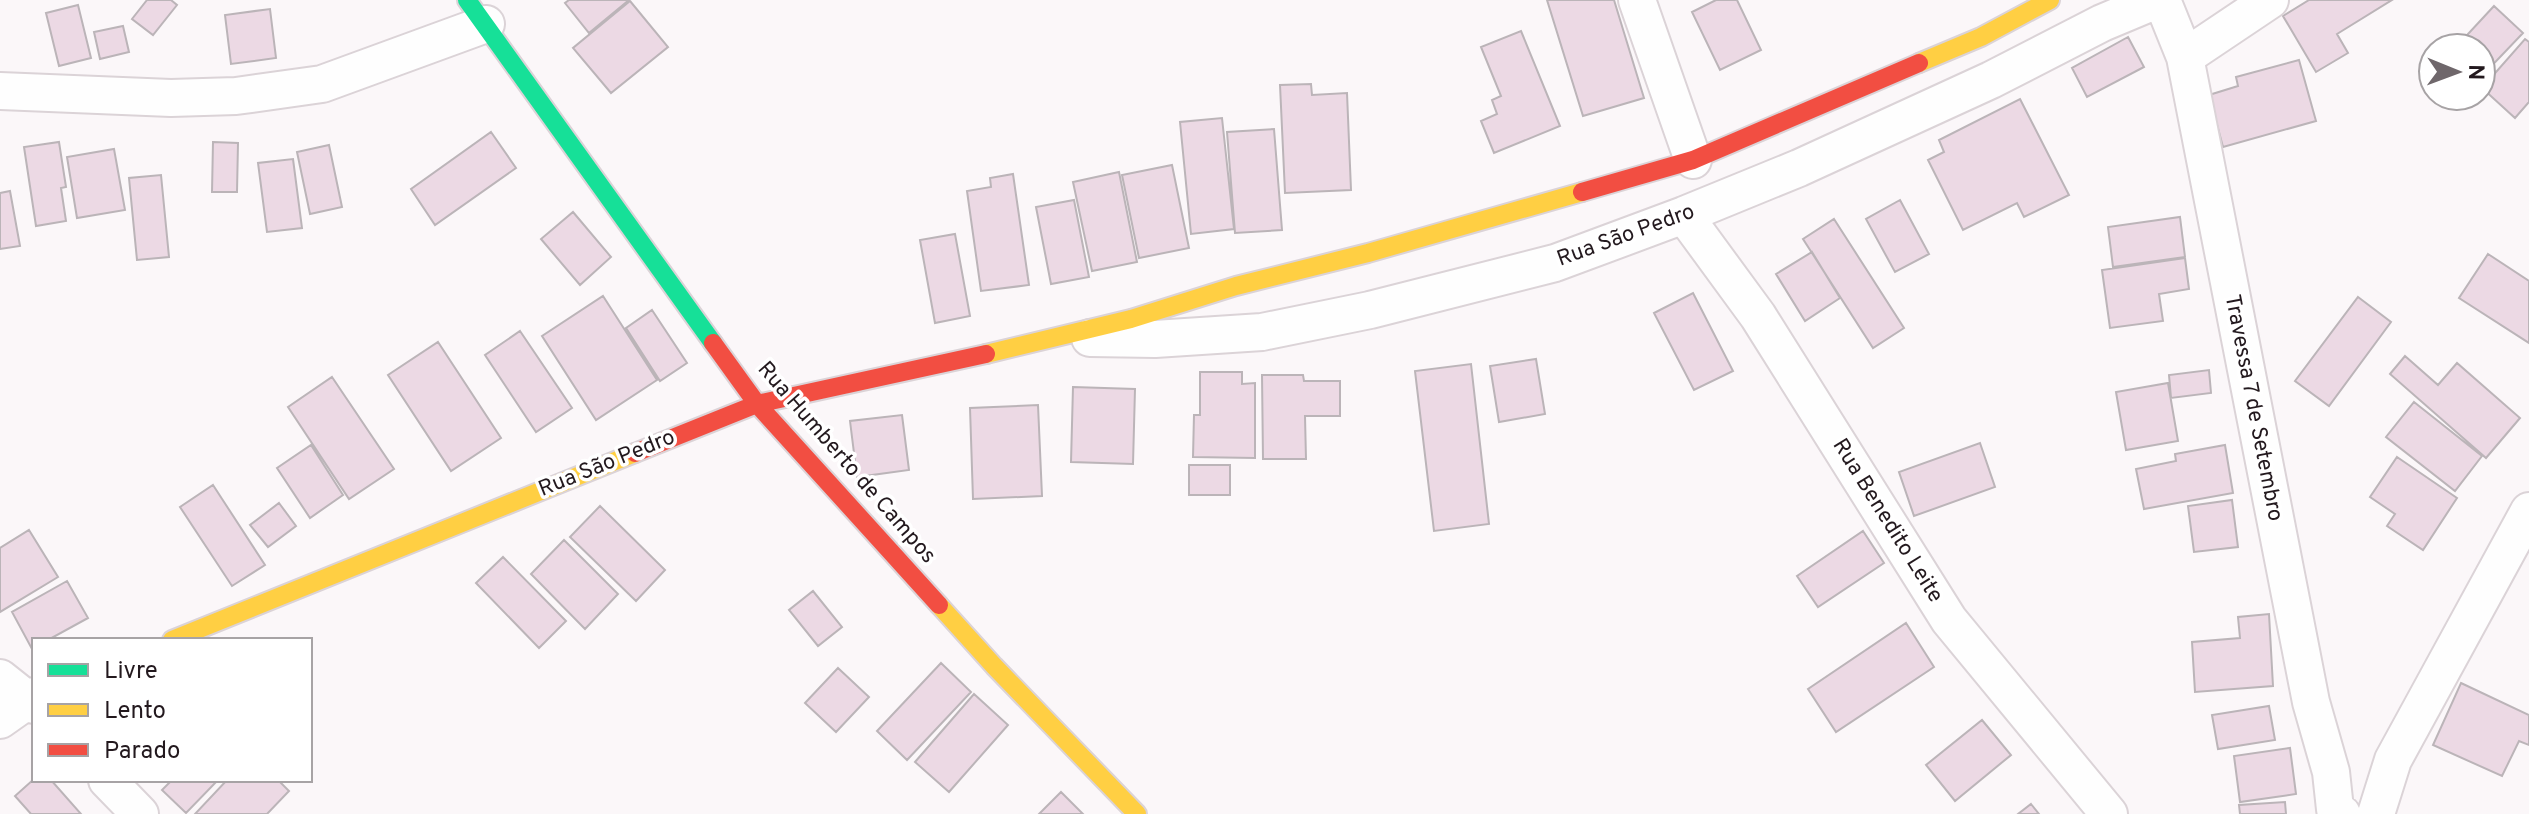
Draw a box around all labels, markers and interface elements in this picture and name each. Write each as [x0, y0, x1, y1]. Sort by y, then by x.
north arrow [2417, 32, 2497, 112]
text: N [2461, 64, 2488, 80]
street label: Rua São Pedro [1553, 199, 1699, 273]
street label: Travessa 7 de Setembro [2218, 292, 2288, 524]
street label: Rua Humberto de Campos [751, 356, 941, 570]
street label: Rua São Pedro [535, 424, 679, 504]
street label: Rua Benedito Leite [1826, 434, 1948, 608]
legend [32, 638, 312, 782]
text: Livre [104, 657, 158, 687]
text: Lento [104, 697, 166, 727]
text: Parado [104, 737, 180, 767]

